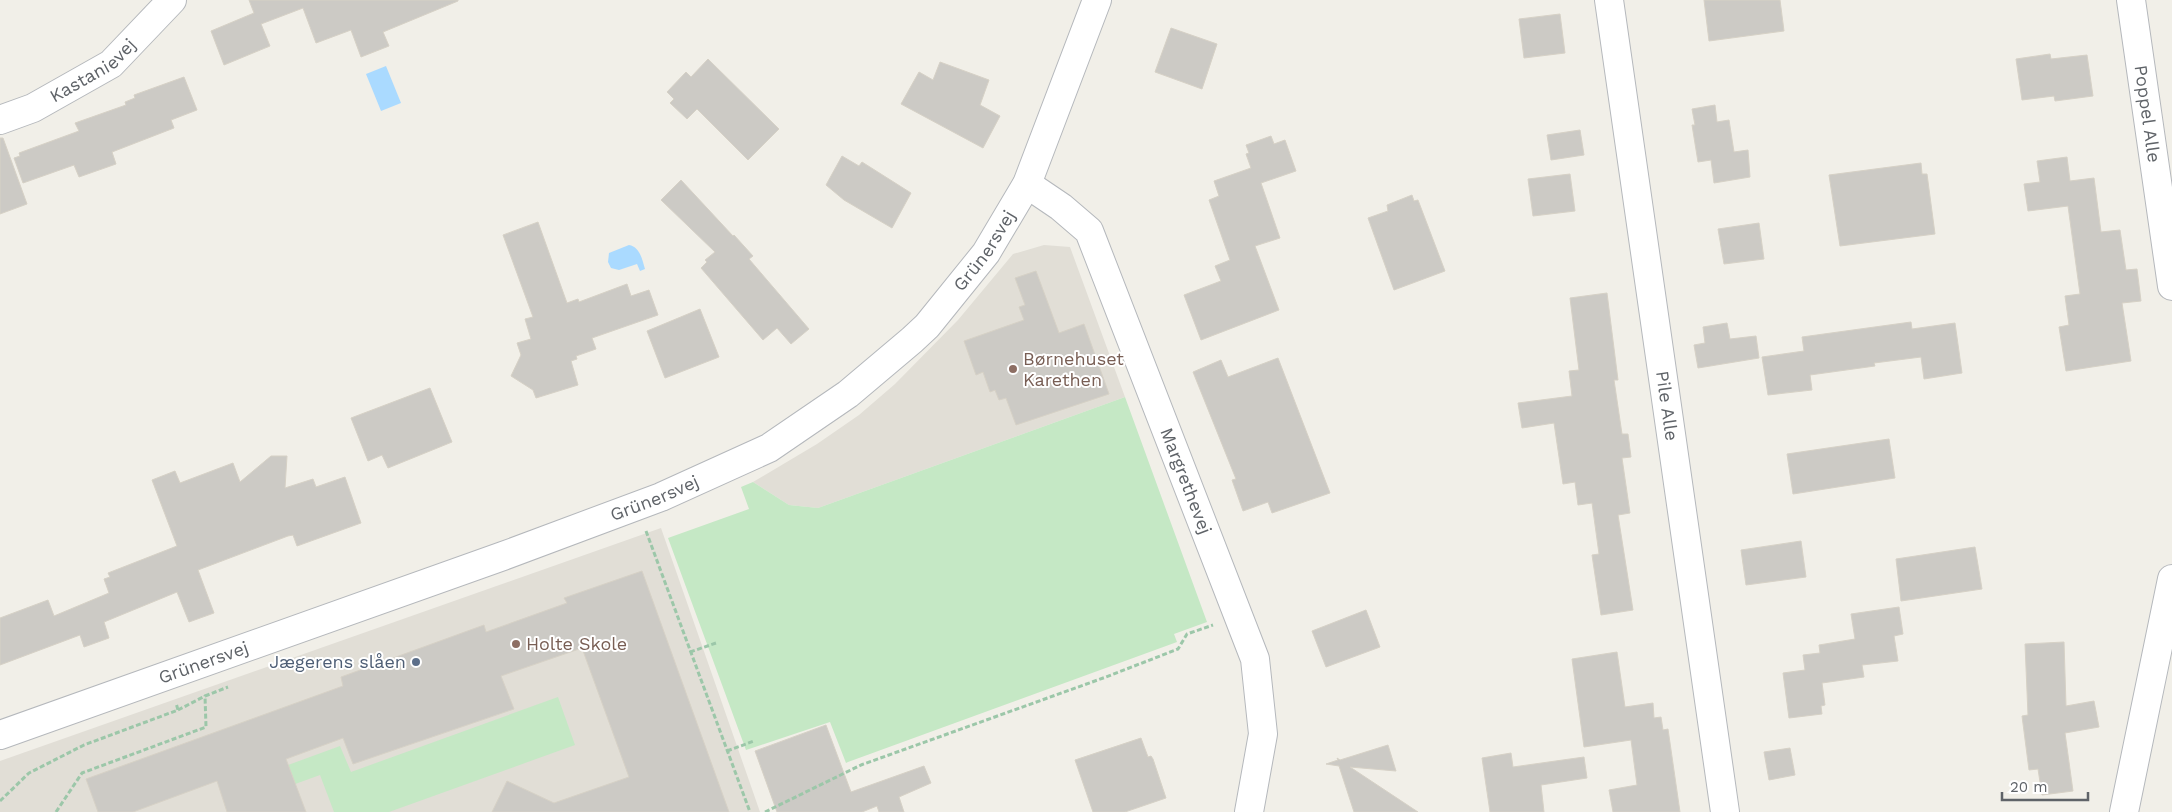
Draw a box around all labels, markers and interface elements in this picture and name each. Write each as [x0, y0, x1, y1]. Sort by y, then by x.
street label: Kastanievej [46, 34, 140, 106]
street label: Poppel Alle [2130, 64, 2165, 164]
street label: Grünersvej [949, 206, 1019, 295]
place label: Børnehuset Karethen [1023, 348, 1124, 390]
marker: Børnehuset Karethen [1007, 363, 1019, 375]
street label: Pile Alle [1652, 369, 1683, 442]
street label: Margrethevej [1156, 424, 1217, 537]
street label: Grünersvej [607, 470, 702, 525]
place label: Holte Skole [526, 633, 627, 654]
street label: Grünersvej [156, 636, 251, 688]
marker: Holte Skole [510, 638, 522, 650]
place label: Jægerens slåen [269, 651, 406, 672]
marker: Jægerens slåen [410, 656, 422, 668]
scale bar [2002, 770, 2088, 802]
text: 20 m [2010, 778, 2048, 796]

